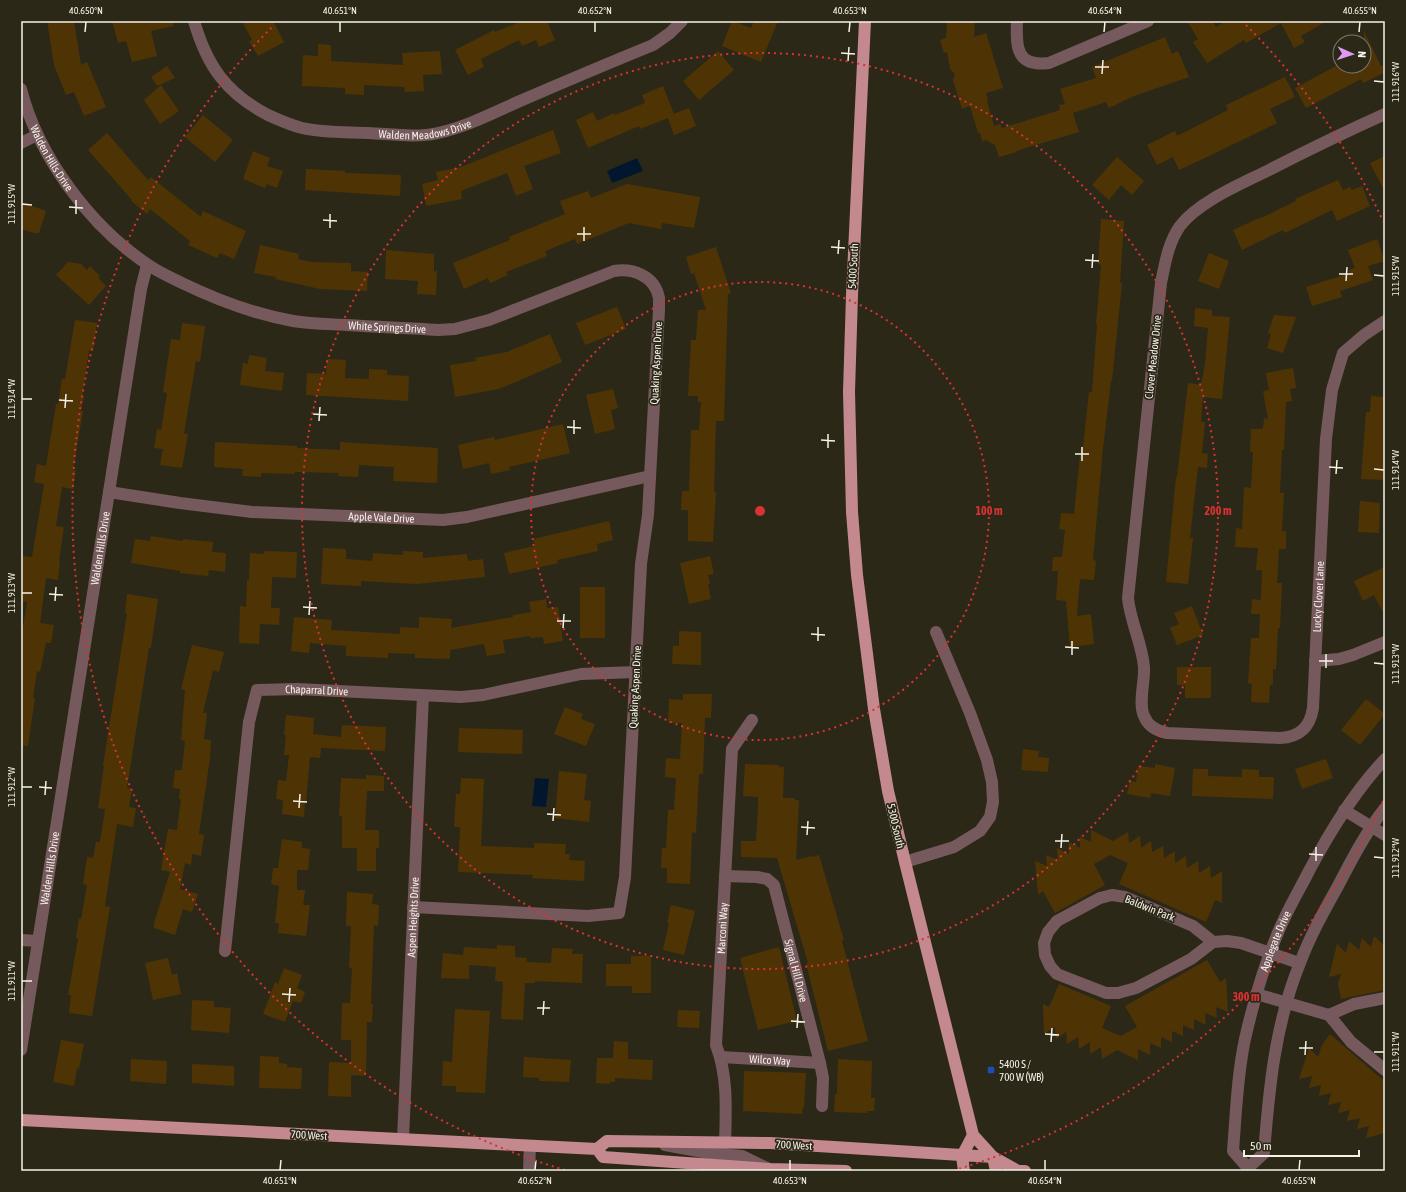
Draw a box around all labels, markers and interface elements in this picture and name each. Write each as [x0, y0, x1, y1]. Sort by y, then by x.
text: 40.650°N [69, 5, 103, 16]
text: 40.651°N [323, 5, 357, 16]
text: 40.652°N [578, 5, 612, 16]
text: 40.653°N [833, 5, 867, 16]
text: 40.654°N [1088, 5, 1122, 16]
text: 40.655°N [1343, 5, 1377, 16]
north arrow [1332, 34, 1372, 74]
text: N [1356, 51, 1368, 58]
text: 111.916°W [1390, 61, 1401, 102]
street label: Walden Meadows Drive [378, 117, 473, 141]
street label: Walden Hills Drive [28, 123, 76, 193]
text: 111.915°W [6, 183, 17, 224]
street label: 5400 South [846, 243, 860, 289]
text: 111.915°W [1390, 255, 1401, 296]
street label: Clover Meadow Drive [1143, 315, 1163, 399]
street label: White Springs Drive [348, 319, 426, 335]
street label: Quaking Aspen Drive [648, 321, 664, 405]
text: 111.914°W [6, 378, 17, 419]
text: 111.914°W [1390, 449, 1401, 490]
centre of rings [753, 504, 767, 518]
text: 100 m [975, 504, 1003, 518]
text: 200 m [1204, 504, 1232, 518]
street label: Apple Vale Drive [348, 510, 415, 525]
street label: Walden Hills Drive [88, 511, 112, 586]
street label: Lucky Clover Lane [1311, 561, 1326, 633]
text: 111.913°W [6, 572, 17, 613]
text: 111.913°W [1390, 643, 1401, 684]
street label: Quaking Aspen Drive [627, 645, 643, 729]
street label: Chaparral Drive [285, 683, 348, 697]
text: 111.912°W [6, 766, 17, 807]
street label: 5300 South [885, 802, 907, 850]
street label: Walden Hills Drive [38, 831, 61, 906]
text: 111.912°W [1390, 837, 1401, 878]
street label: Aspen Heights Drive [405, 877, 421, 958]
street label: Baldwin Park [1123, 893, 1177, 923]
street label: Marconi Way [715, 902, 730, 954]
street label: Applegate Drive [1258, 909, 1293, 973]
street label: Signal Hill Drive [782, 938, 810, 1003]
text: 111.911°W [6, 960, 17, 1001]
text: 300 m [1232, 990, 1260, 1004]
text: 111.911°W [1390, 1031, 1401, 1072]
street label: Wilco Way [749, 1053, 791, 1067]
place label: 5400 S / 700 W (WB) [999, 1058, 1044, 1083]
marker: 5400 S / 700 W (WB) [986, 1065, 996, 1075]
street label: 700 West [290, 1128, 328, 1142]
scale bar [1244, 1132, 1359, 1158]
street label: 700 West [775, 1138, 813, 1152]
text: 50 m [1250, 1139, 1272, 1153]
text: 40.651°N [263, 1175, 297, 1186]
text: 40.652°N [518, 1175, 552, 1186]
text: 40.653°N [773, 1175, 807, 1186]
text: 40.654°N [1028, 1175, 1062, 1186]
text: 40.655°N [1282, 1175, 1316, 1186]

